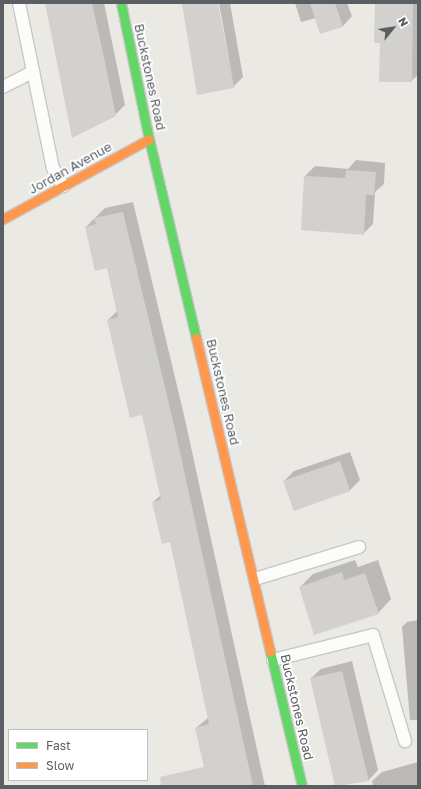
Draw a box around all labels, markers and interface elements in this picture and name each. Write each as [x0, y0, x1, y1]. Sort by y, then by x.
north arrow [373, 8, 413, 48]
text: N [396, 15, 412, 29]
street label: Buckstones Road [131, 22, 169, 132]
street label: Jordan Avenue [26, 139, 114, 197]
street label: Buckstones Road [203, 337, 243, 447]
street label: Buckstones Road [277, 652, 317, 762]
legend [8, 729, 148, 781]
text: Fast [46, 738, 71, 753]
text: Slow [46, 758, 74, 773]

